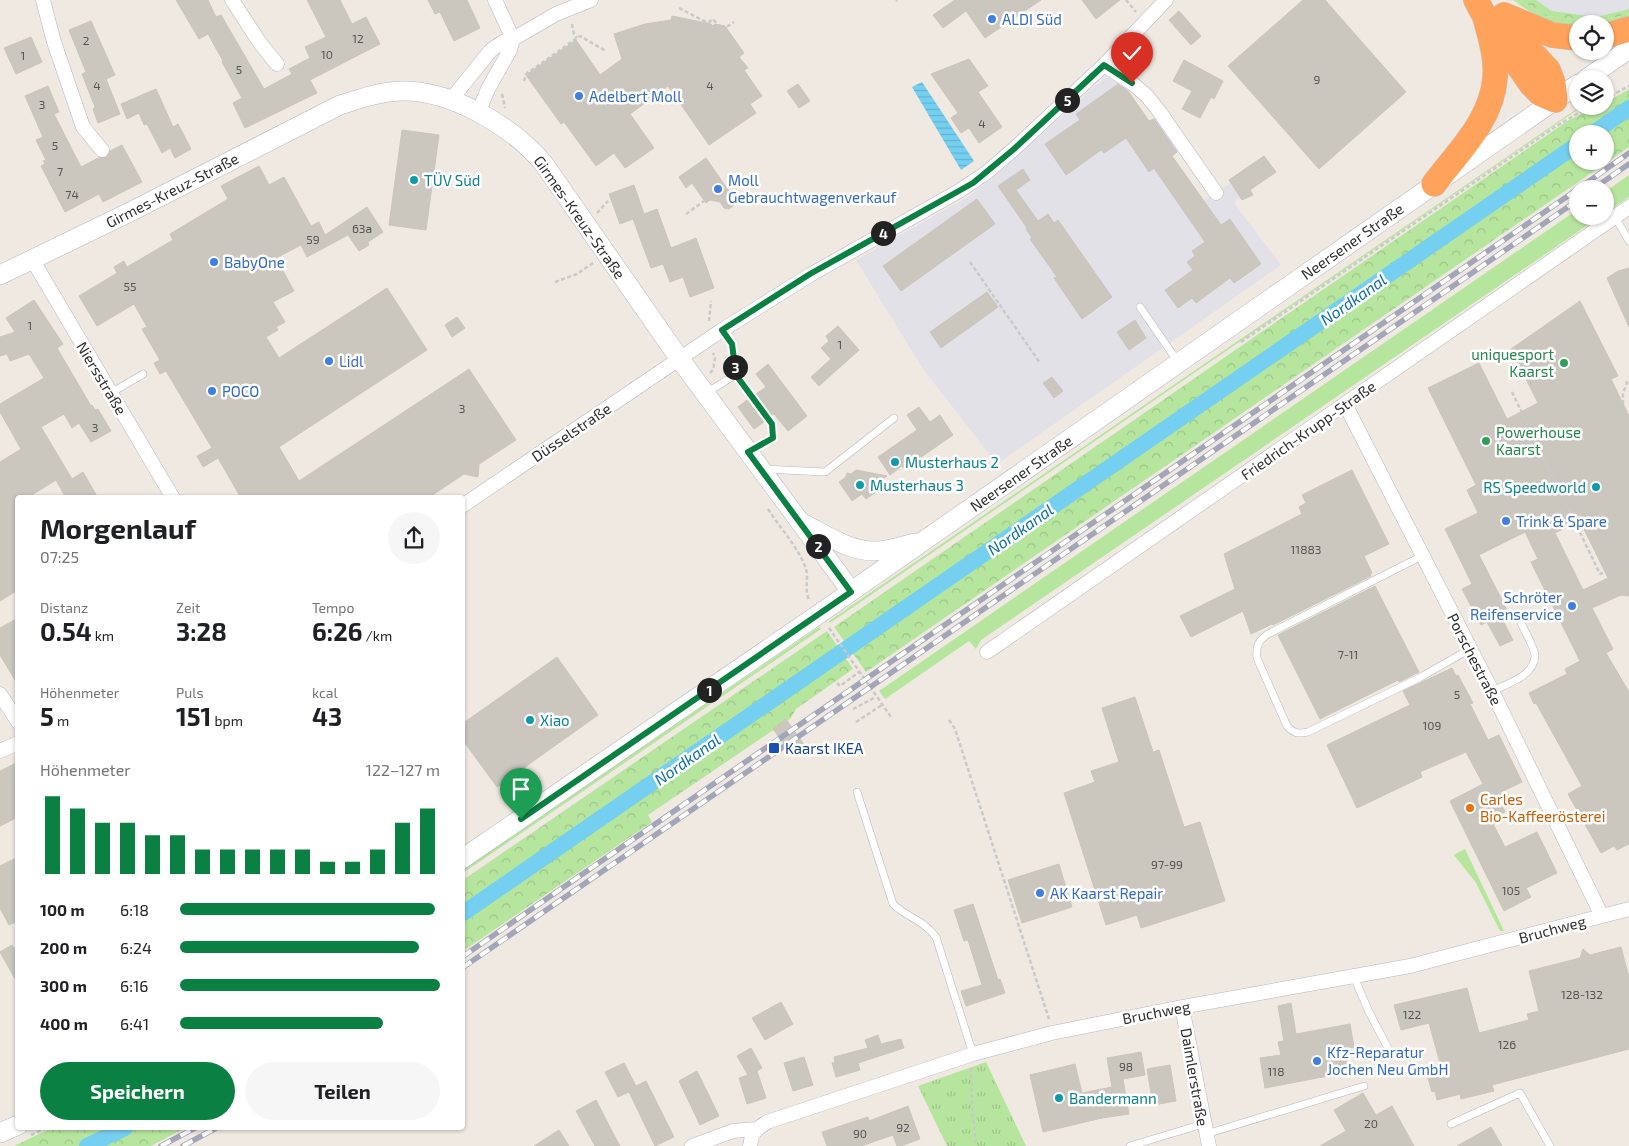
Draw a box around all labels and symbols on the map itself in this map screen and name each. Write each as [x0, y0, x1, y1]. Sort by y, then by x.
place label: ALDI Süd [1002, 10, 1062, 28]
marker: ALDI Süd [986, 13, 998, 25]
house number: 12 [352, 31, 364, 45]
pin [1111, 32, 1153, 83]
house number: 2 [83, 33, 90, 47]
house number: 10 [321, 47, 333, 61]
house number: 1 [21, 48, 25, 62]
house number: 5 [236, 62, 242, 76]
house number: 9 [1314, 72, 1321, 86]
house number: 4 [93, 78, 101, 92]
house number: 4 [706, 78, 714, 92]
place label: Adelbert Moll [589, 87, 682, 105]
pin: 5 [1054, 88, 1080, 112]
marker: Adelbert Moll [573, 90, 585, 102]
house number: 3 [39, 97, 45, 111]
house number: 4 [978, 116, 986, 130]
house number: 5 [52, 138, 58, 152]
street label: Girmes-Kreuz-Straße [103, 149, 241, 231]
street label: Girmes-Kreuz-Straße [531, 152, 629, 282]
house number: 7 [57, 164, 63, 178]
place label: TÜV Süd [424, 171, 480, 189]
place label: Moll Gebrauchtwagenverkauf [728, 171, 897, 206]
marker: TÜV Süd [408, 174, 420, 186]
marker: Moll Gebrauchtwagenverkauf [712, 183, 724, 195]
house number: 74 [65, 187, 79, 201]
street label: Neersener Straße [1297, 199, 1407, 283]
pin: 4 [870, 220, 896, 246]
house number: 63a [352, 221, 372, 235]
house number: 59 [306, 232, 320, 246]
place label: BabyOne [224, 253, 285, 271]
marker: BabyOne [208, 256, 220, 268]
water label: Nordkanal [1316, 269, 1390, 329]
house number: 55 [124, 279, 136, 293]
house number: 1 [28, 318, 32, 332]
house number: 1 [838, 337, 842, 351]
street label: Niersstraße [73, 338, 131, 418]
place label: uniquesport Kaarst [1471, 345, 1554, 380]
place label: Lidl [339, 352, 364, 370]
pin: 3 [722, 354, 748, 380]
marker: Lidl [323, 355, 335, 367]
marker: uniquesport Kaarst [1558, 357, 1570, 369]
street label: Friedrich-Krupp-Straße [1237, 377, 1379, 483]
place label: POCO [222, 382, 259, 400]
marker: POCO [206, 385, 218, 397]
street label: Düsselstraße [528, 399, 614, 465]
house number: 3 [459, 401, 465, 415]
house number: 3 [92, 420, 98, 434]
place label: Powerhouse Kaarst [1496, 423, 1581, 458]
street label: Neersener Straße [966, 431, 1076, 515]
marker: Powerhouse Kaarst [1480, 435, 1492, 447]
place label: Musterhaus 2 [905, 453, 999, 471]
marker: Musterhaus 2 [889, 456, 901, 468]
place label: Musterhaus 3 [870, 476, 964, 494]
place label: RS Speedworld [1483, 478, 1586, 496]
marker: Musterhaus 3 [854, 479, 866, 491]
marker: RS Speedworld [1590, 481, 1602, 493]
water label: Nordkanal [983, 499, 1057, 559]
place label: Trink & Spare [1516, 512, 1607, 530]
marker: Trink & Spare [1500, 515, 1512, 527]
pin: 2 [806, 534, 830, 558]
house number: 11883 [1291, 542, 1321, 556]
place label: Schröter Reifenservice [1470, 588, 1562, 623]
marker: Schröter Reifenservice [1566, 600, 1578, 612]
street label: Porschestraße [1444, 610, 1506, 708]
house number: 7-11 [1338, 647, 1358, 661]
pin: 1 [696, 678, 722, 702]
house number: 5 [1454, 687, 1460, 701]
place label: Xiao [540, 711, 570, 729]
marker: Xiao [524, 714, 536, 726]
house number: 109 [1423, 718, 1442, 732]
water label: Nordkanal [650, 729, 724, 789]
place label: Kaarst IKEA [785, 739, 864, 757]
marker: Kaarst IKEA [767, 741, 781, 755]
pin [500, 768, 542, 819]
place label: Carles Bio-Kaffeerösterei [1480, 790, 1605, 825]
marker: Carles Bio-Kaffeerösterei [1464, 802, 1476, 814]
house number: 97-99 [1151, 857, 1183, 871]
house number: 105 [1502, 883, 1520, 897]
place label: AK Kaarst Repair [1050, 884, 1163, 902]
marker: AK Kaarst Repair [1034, 887, 1046, 899]
street label: Bruchweg [1517, 911, 1588, 947]
house number: 128-132 [1561, 987, 1603, 1001]
street label: Bruchweg [1121, 996, 1192, 1027]
house number: 122 [1403, 1007, 1421, 1021]
street label: Daimlerstraße [1178, 1027, 1212, 1127]
house number: 126 [1498, 1037, 1516, 1051]
place label: Kfz-Reparatur Jochen Neu GmbH [1327, 1043, 1448, 1078]
marker: Kfz-Reparatur Jochen Neu GmbH [1311, 1055, 1323, 1067]
house number: 98 [1119, 1059, 1133, 1073]
house number: 118 [1268, 1064, 1284, 1078]
place label: Bandermann [1069, 1089, 1157, 1107]
marker: Bandermann [1053, 1092, 1065, 1104]
house number: 20 [1364, 1116, 1378, 1130]
house number: 92 [896, 1120, 910, 1134]
house number: 90 [853, 1126, 867, 1140]

